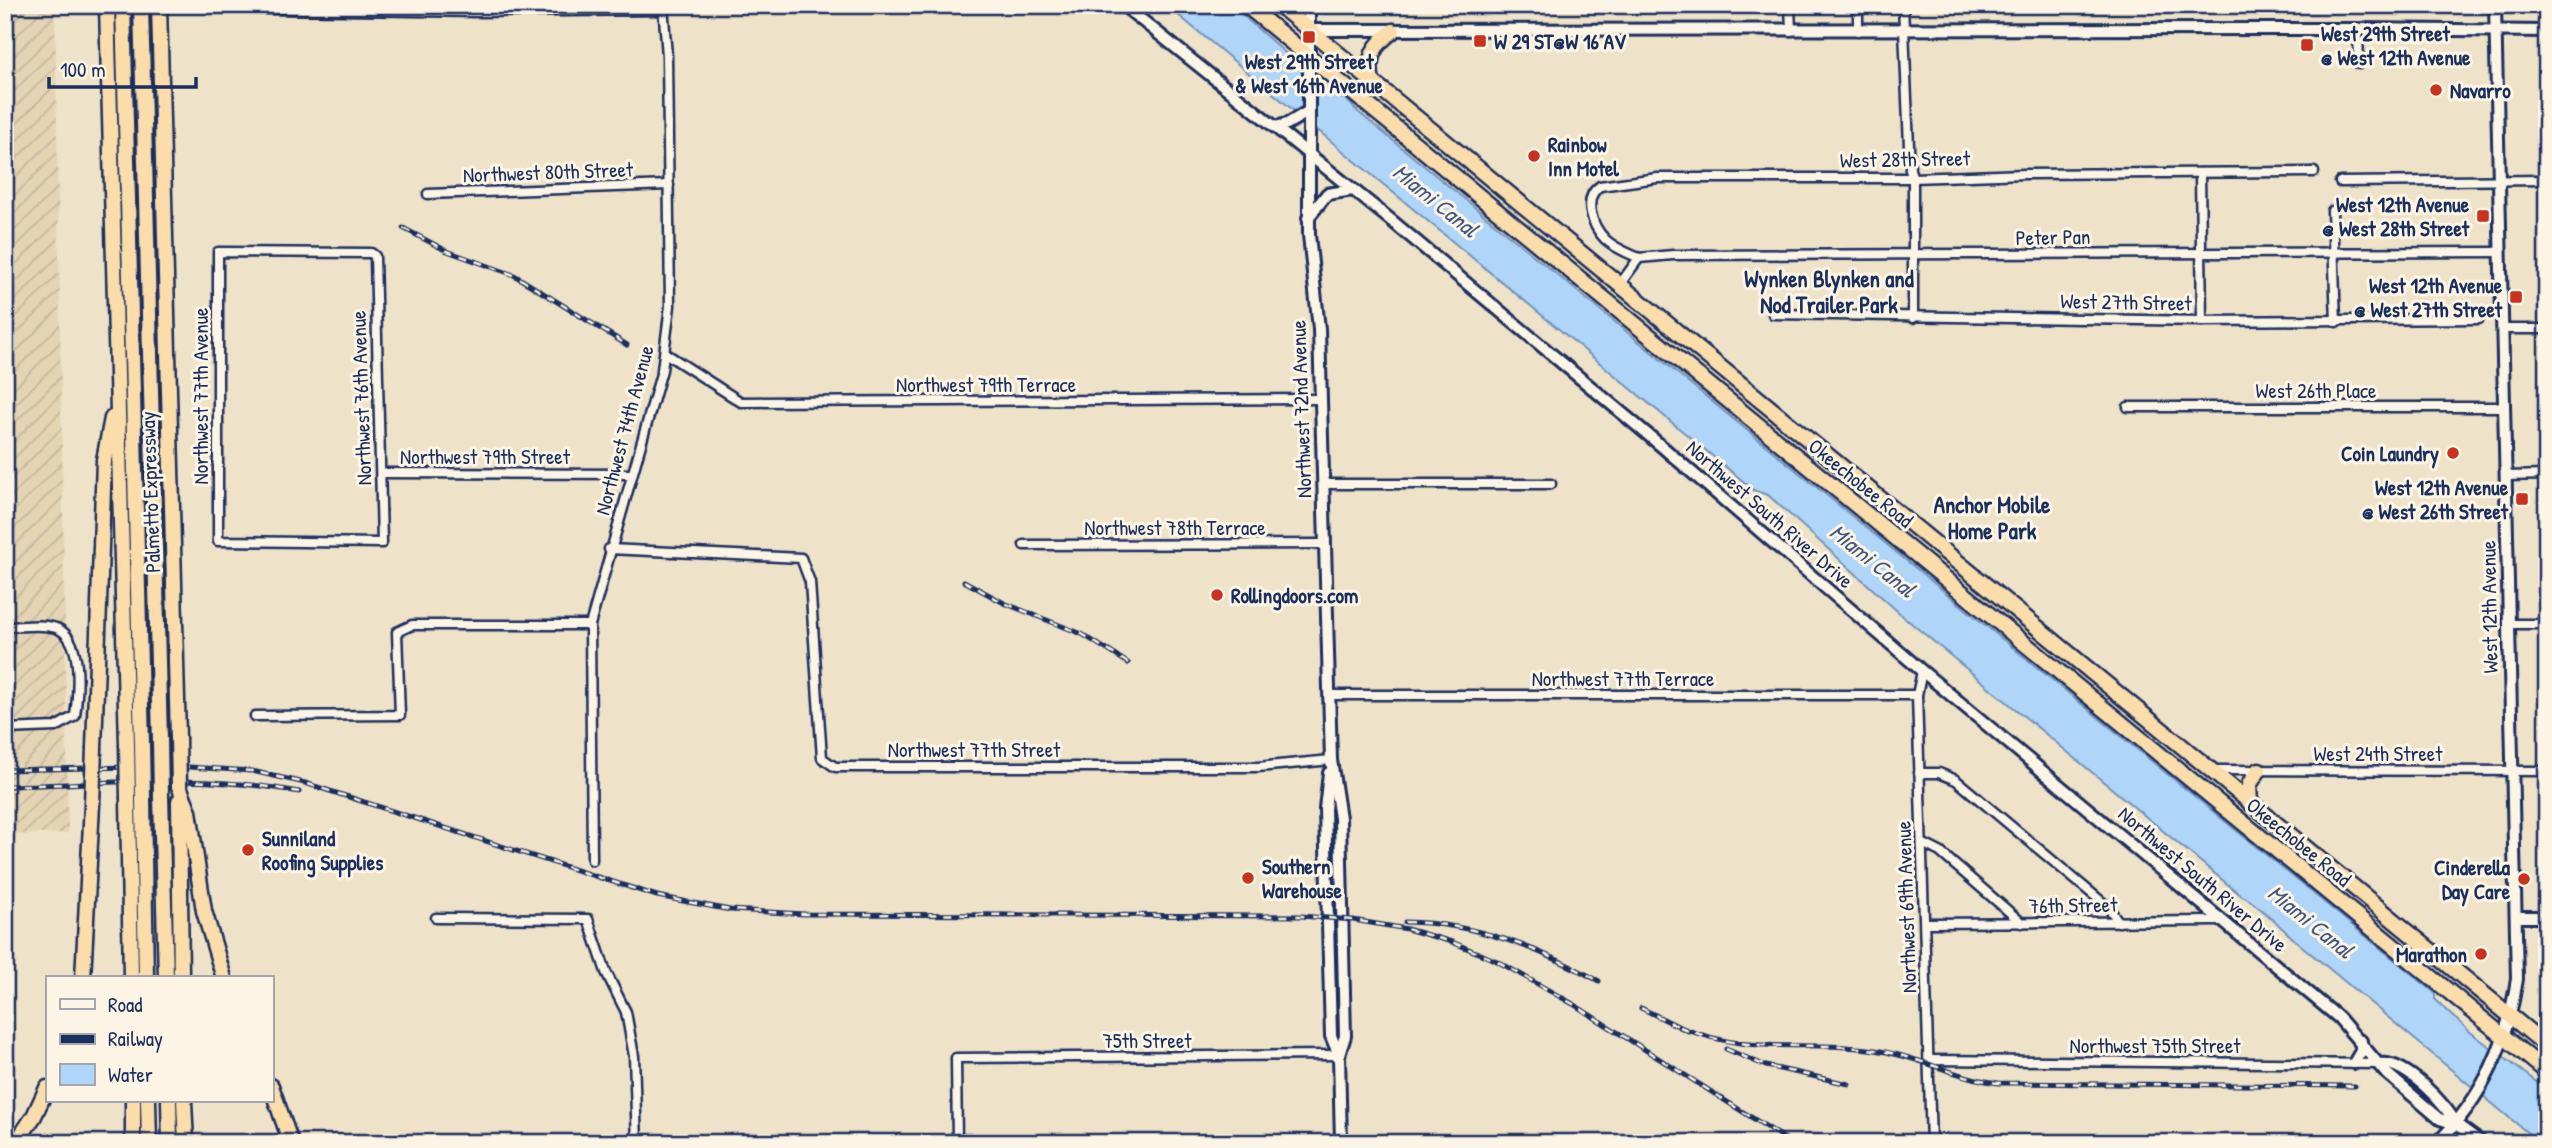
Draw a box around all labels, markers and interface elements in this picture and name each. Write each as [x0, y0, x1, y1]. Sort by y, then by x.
place label: West 29th Street @ West 12th Avenue [2321, 19, 2471, 72]
place label: W 29 ST@W 16 AV [1494, 27, 1627, 56]
marker: West 29th Street & West 16th Avenue [1301, 29, 1317, 45]
marker: W 29 ST@W 16 AV [1472, 33, 1488, 49]
marker: West 29th Street @ West 12th Avenue [2299, 37, 2315, 53]
scale bar [49, 46, 196, 90]
place label: West 29th Street & West 16th Avenue [1235, 47, 1383, 100]
text: 100 m [60, 55, 106, 84]
place label: Navarro [2450, 76, 2511, 105]
marker: Navarro [2428, 82, 2444, 98]
place label: Rainbow Inn Motel [1548, 130, 1619, 183]
street label: West 28th Street [1840, 143, 1971, 175]
marker: Rainbow Inn Motel [1526, 148, 1542, 164]
street label: Northwest 80th Street [462, 155, 634, 189]
water label: Miami Canal [1387, 156, 1486, 244]
place label: West 12th Avenue @ West 28th Street [2323, 190, 2470, 243]
marker: West 12th Avenue @ West 28th Street [2475, 208, 2491, 224]
street label: Peter Pan [2015, 222, 2091, 252]
district label: Wynken Blynken and Nod Trailer Park [1744, 263, 1914, 320]
place label: West 12th Avenue @ West 27th Street [2354, 271, 2503, 324]
street label: West 27th Street [2060, 286, 2193, 318]
marker: West 12th Avenue @ West 27th Street [2508, 289, 2524, 305]
street label: Northwest 77th Avenue [186, 308, 215, 484]
street label: Northwest 76th Avenue [343, 310, 379, 486]
street label: Northwest 72nd Avenue [1283, 320, 1319, 498]
street label: Northwest 74th Avenue [587, 342, 661, 518]
street label: Northwest 79th Terrace [896, 370, 1076, 399]
street label: West 26th Place [2256, 376, 2376, 405]
street label: Palmetto Expressway [133, 411, 167, 573]
street label: Okeechobee Road [1802, 432, 1920, 534]
street label: Northwest South River Drive [1680, 433, 1860, 595]
place label: Coin Laundry [2341, 439, 2439, 469]
street label: Northwest 79th Street [400, 442, 571, 471]
marker: Coin Laundry [2445, 445, 2461, 461]
place label: West 12th Avenue @ West 26th Street [2362, 473, 2509, 526]
district label: Anchor Mobile Home Park [1934, 489, 2051, 546]
marker: West 12th Avenue @ West 26th Street [2514, 491, 2530, 507]
street label: Northwest 78th Terrace [1084, 513, 1266, 542]
water label: Miami Canal [1824, 516, 1923, 604]
street label: West 12th Avenue [2473, 540, 2505, 674]
place label: Rollingdoors.com [1231, 581, 1358, 611]
marker: Rollingdoors.com [1209, 587, 1225, 603]
street label: Northwest 77th Terrace [1532, 664, 1714, 693]
street label: Northwest 77th Street [888, 735, 1061, 764]
street label: West 24th Street [2314, 739, 2443, 768]
street label: Okeechobee Road [2240, 791, 2358, 893]
street label: Northwest South River Drive [2112, 800, 2294, 958]
street label: Northwest 69th Avenue [1889, 820, 1923, 994]
place label: Sunniland Roofing Supplies [262, 824, 383, 878]
marker: Sunniland Roofing Supplies [240, 842, 256, 858]
place label: Southern Warehouse [1262, 852, 1342, 905]
place label: Cinderella Day Care [2434, 853, 2511, 907]
marker: Southern Warehouse [1240, 870, 1256, 886]
marker: Cinderella Day Care [2516, 871, 2532, 887]
water label: Miami Canal [2262, 877, 2361, 965]
street label: 76th Street [2028, 890, 2118, 920]
place label: Marathon [2396, 940, 2467, 969]
marker: Marathon [2473, 946, 2489, 962]
legend [46, 976, 273, 1102]
text: Road [108, 990, 142, 1019]
text: Railway [108, 1024, 163, 1053]
street label: 75th Street [1102, 1026, 1192, 1055]
street label: Northwest 75th Street [2069, 1031, 2241, 1060]
text: Water [108, 1060, 153, 1089]

